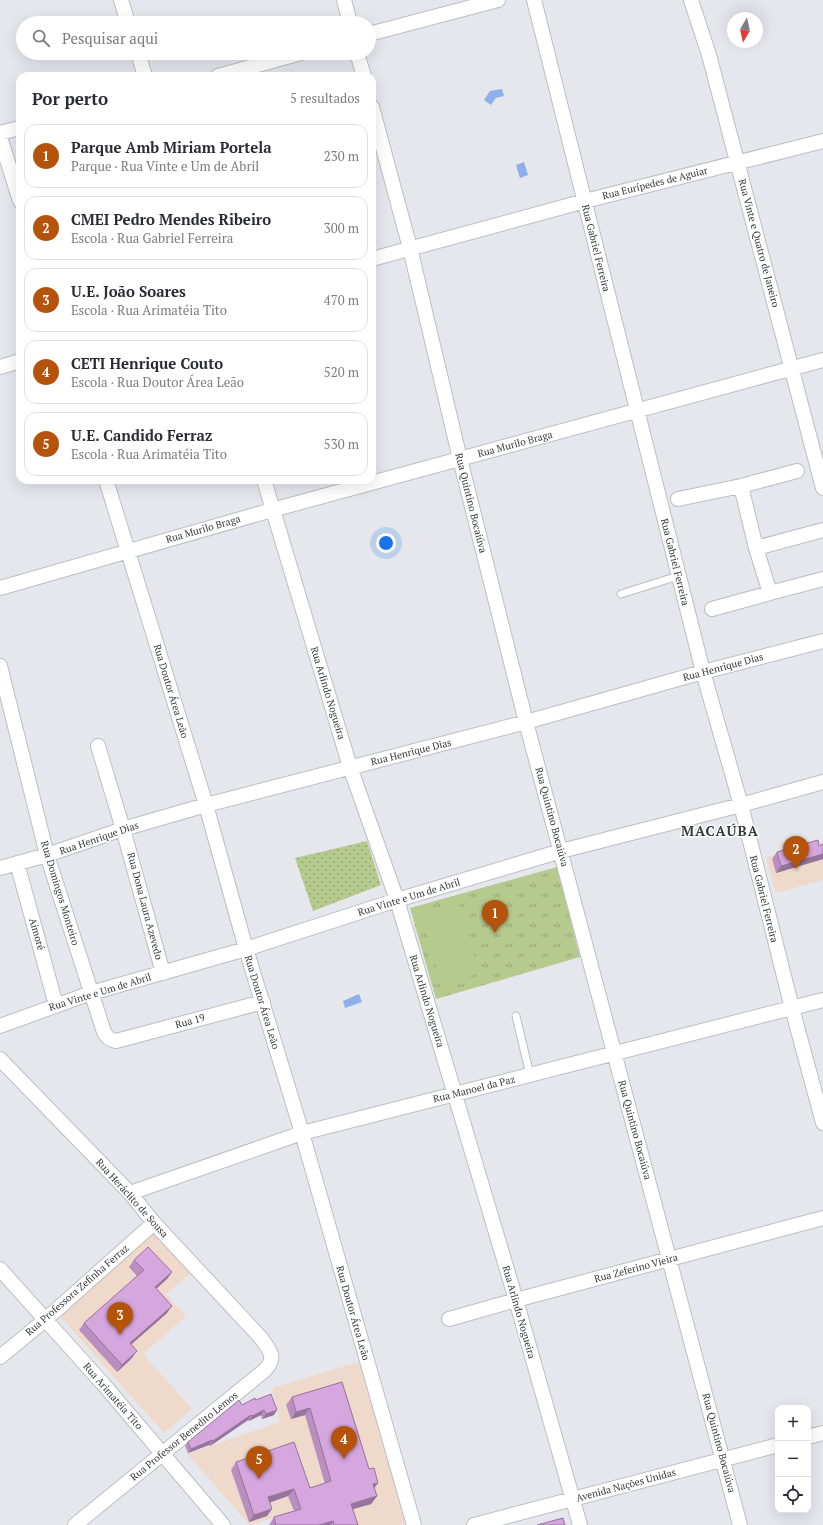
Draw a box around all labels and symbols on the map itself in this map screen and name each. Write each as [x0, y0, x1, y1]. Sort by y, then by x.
north arrow [727, 12, 763, 48]
street label: Rua Eurípedes de Aguiar [601, 164, 709, 202]
street label: Rua Vinte e Quatro de Janeiro [736, 177, 783, 309]
street label: Rua Gabriel Ferreira [579, 203, 613, 293]
street label: Rua Murilo Braga [476, 428, 554, 460]
street label: Rua Quintino Bocaiúva [452, 452, 490, 554]
street label: Rua Murilo Braga [164, 512, 242, 546]
street label: Rua Gabriel Ferreira [658, 517, 692, 607]
your location [376, 533, 396, 553]
street label: Rua Doutor Área Leão [151, 642, 192, 740]
street label: Rua Arlindo Nogueira [308, 645, 348, 741]
street label: Rua Henrique Dias [681, 650, 765, 684]
street label: Rua Henrique Dias [369, 736, 453, 768]
street label: Rua Quintino Bocaiúva [532, 766, 572, 868]
street label: Rua Henrique Dias [58, 818, 140, 858]
district label: MACAÚBA [681, 821, 759, 840]
pin: 2 [783, 836, 809, 869]
street label: Rua Domingos Monteiro [38, 839, 82, 947]
street label: Rua Dona Laura Azevedo [124, 851, 166, 961]
street label: Rua Gabriel Ferreira [747, 854, 781, 944]
street label: Rua Vinte e Um de Abril [356, 875, 462, 919]
pin: 1 [482, 900, 508, 933]
street label: Aimoré [26, 916, 48, 952]
street label: Rua Doutor Área Leão [242, 953, 283, 1051]
street label: Rua Arlindo Nogueira [407, 953, 447, 1049]
street label: Rua Vinte e Um de Abril [47, 970, 153, 1014]
street label: Rua 19 [174, 1011, 206, 1031]
street label: Rua Manoel da Paz [432, 1072, 517, 1105]
street label: Rua Quintino Bocaiúva [615, 1079, 655, 1181]
street label: Rua Heráclito de Sousa [93, 1156, 171, 1240]
street label: Rua Professora Zefinha Ferraz [23, 1241, 132, 1339]
street label: Rua Zeferino Vieira [593, 1251, 679, 1285]
street label: Rua Doutor Área Leão [333, 1264, 373, 1362]
street label: Rua Arlindo Nogueira [499, 1264, 539, 1360]
pin: 3 [107, 1302, 133, 1335]
street label: Rua Arimatéia Tito [80, 1360, 146, 1432]
street label: Rua Professor Benedito Lemos [127, 1388, 241, 1484]
street label: Rua Quintino Bocaiúva [699, 1392, 739, 1494]
pin: 4 [331, 1426, 357, 1459]
pin: 5 [246, 1446, 272, 1479]
street label: Avenida Nações Unidas [575, 1465, 677, 1505]

